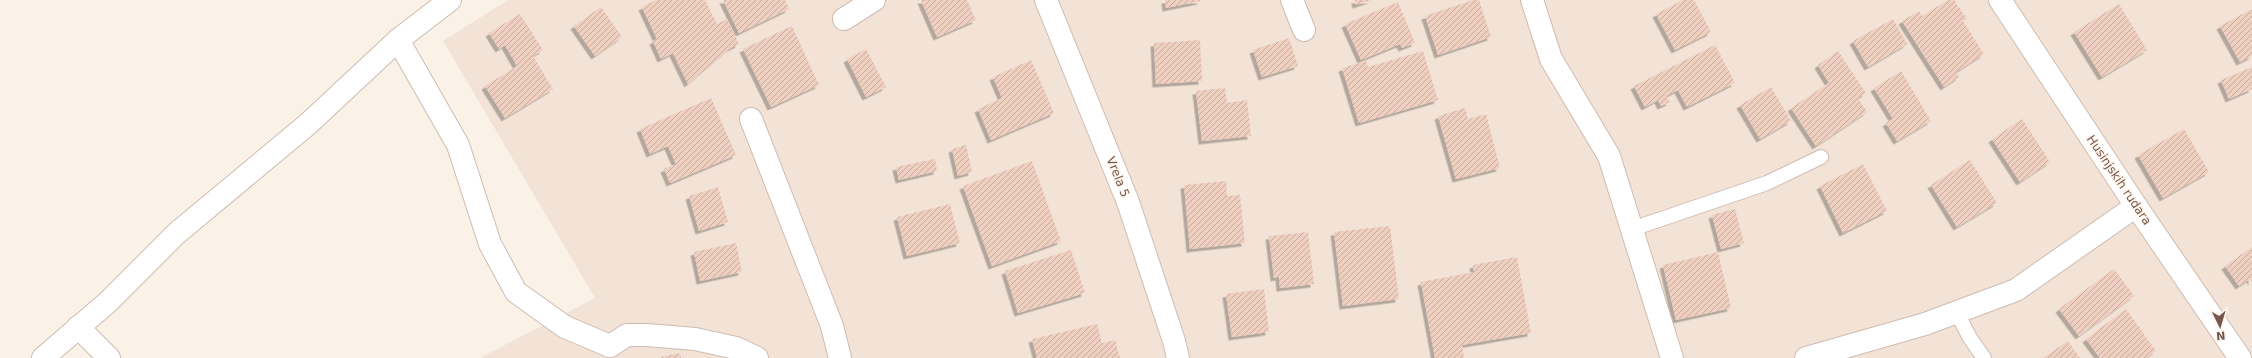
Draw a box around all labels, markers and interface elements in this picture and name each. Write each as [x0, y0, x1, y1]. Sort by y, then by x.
street label: Husinjskih rudara [2084, 133, 2154, 227]
street label: Vrela 5 [1104, 155, 1132, 199]
north arrow [2200, 306, 2240, 346]
text: N [2216, 329, 2226, 342]

